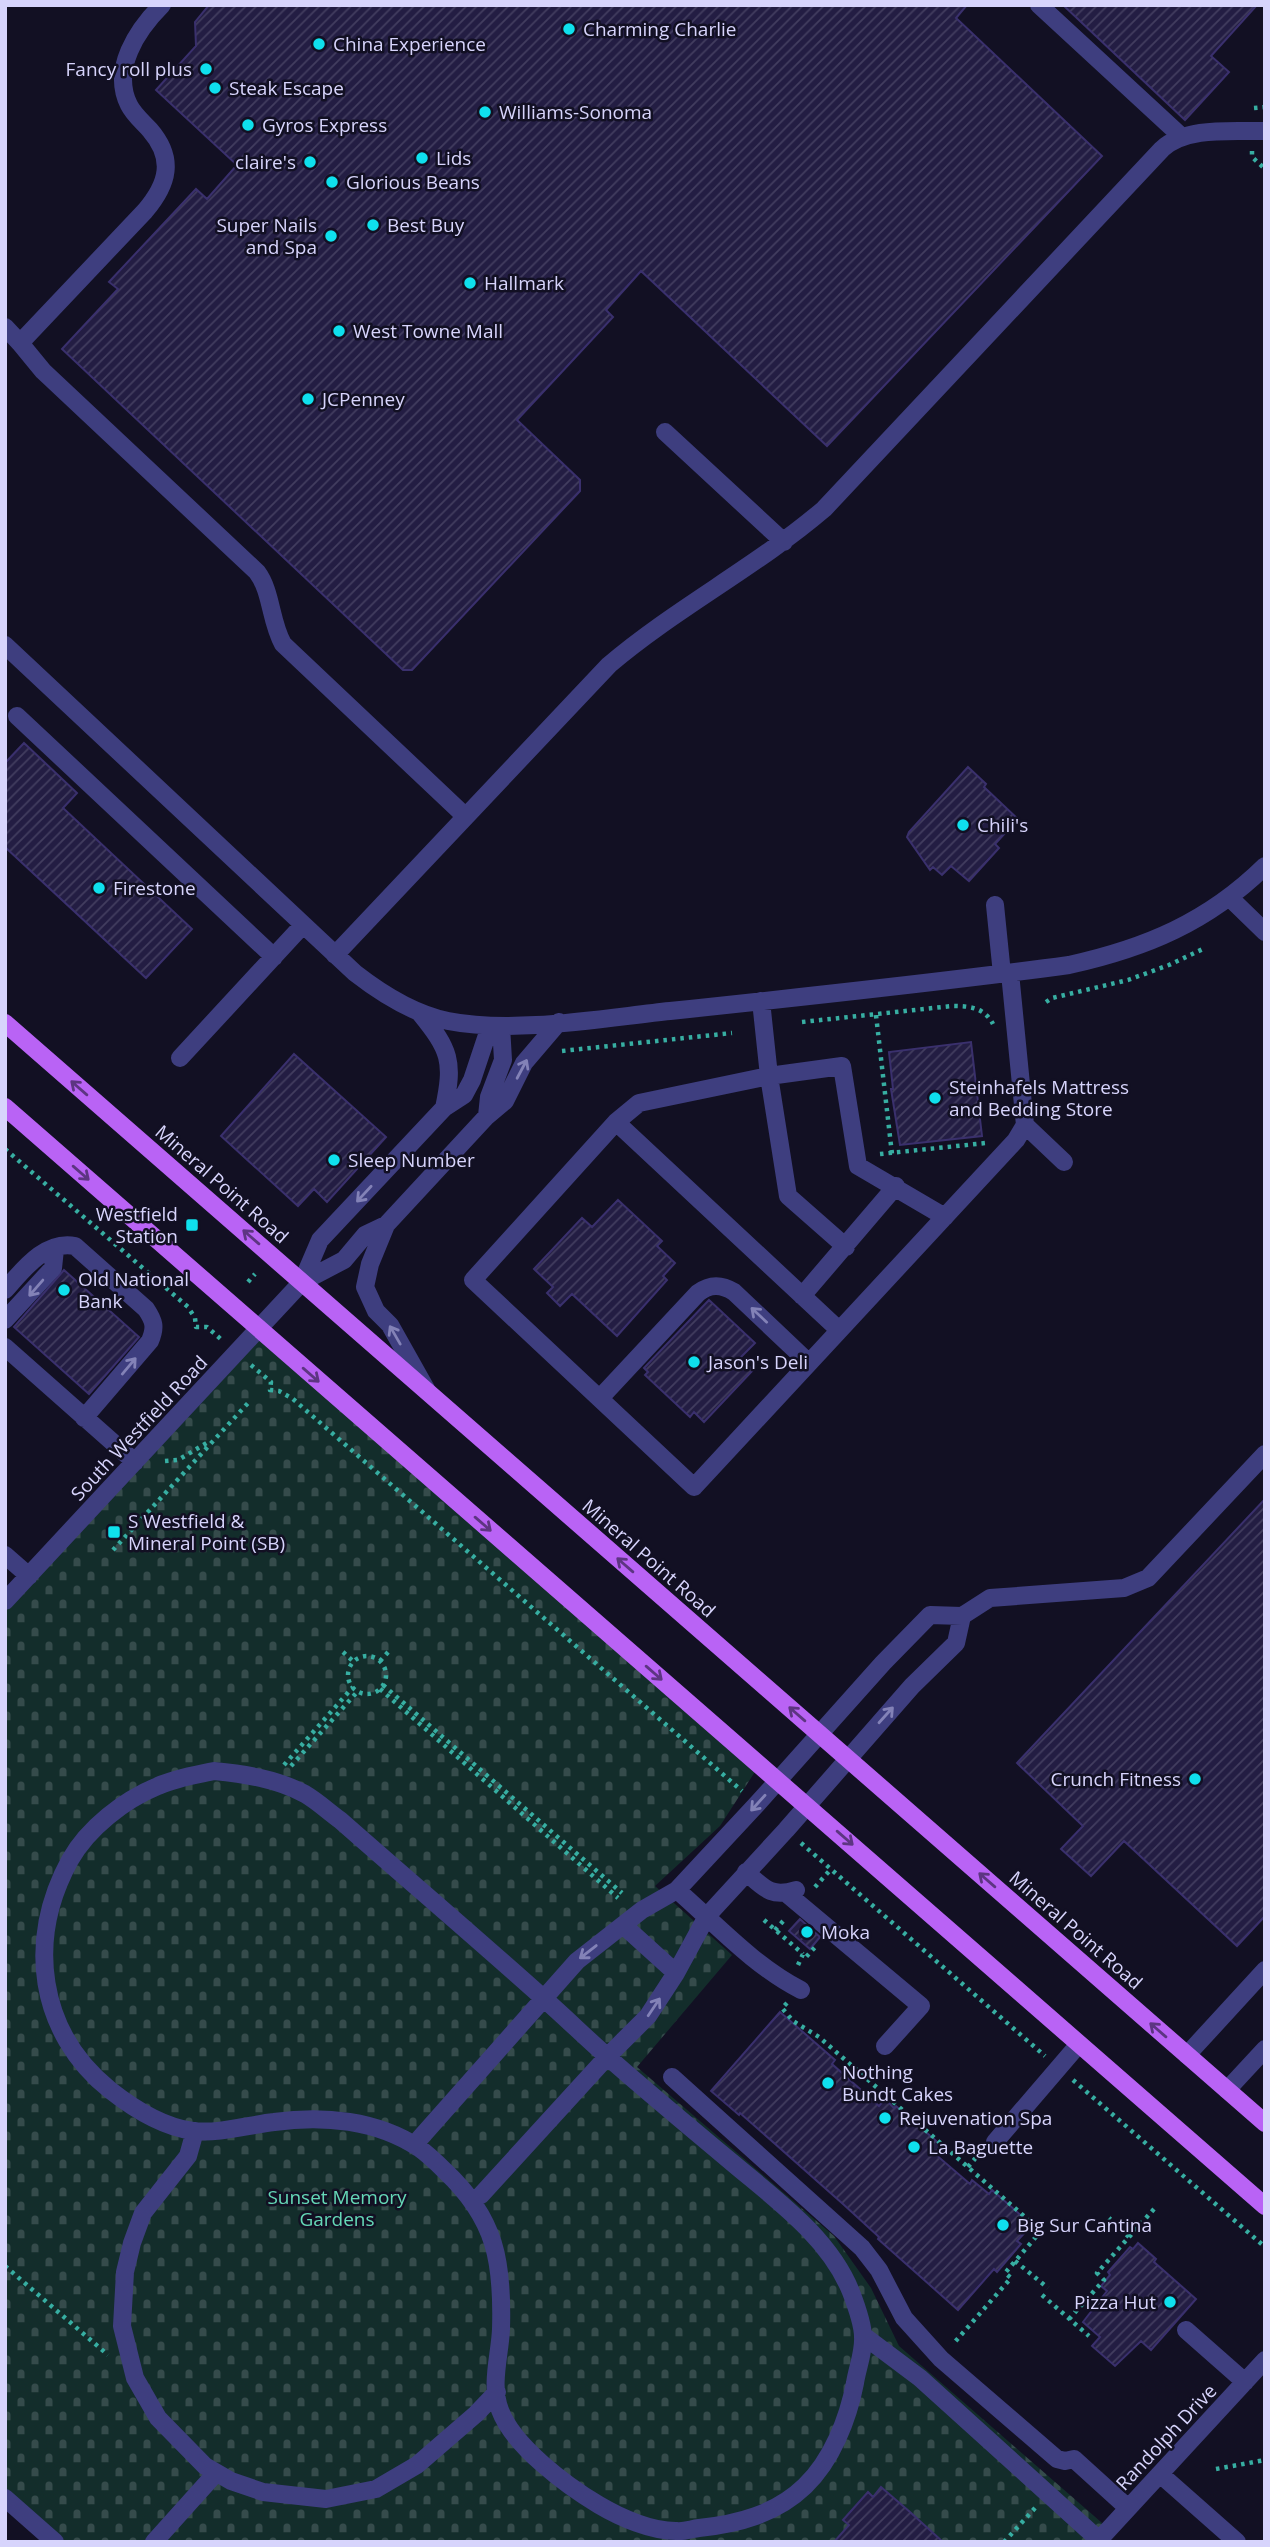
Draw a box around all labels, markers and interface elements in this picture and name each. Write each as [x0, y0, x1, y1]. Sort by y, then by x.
place label: Charming Charlie [583, 16, 736, 42]
marker: Charming Charlie [561, 21, 577, 37]
place label: China Experience [333, 31, 486, 57]
marker: China Experience [311, 36, 327, 52]
place label: Fancy roll plus [66, 56, 192, 82]
marker: Fancy roll plus [198, 61, 214, 77]
place label: Steak Escape [229, 75, 344, 101]
marker: Steak Escape [207, 80, 223, 96]
place label: Williams-Sonoma [499, 99, 652, 125]
marker: Williams-Sonoma [477, 104, 493, 120]
place label: Gyros Express [262, 112, 387, 138]
marker: Gyros Express [240, 117, 256, 133]
place label: Lids [436, 145, 471, 171]
place label: claire's [235, 149, 296, 175]
marker: Lids [414, 150, 430, 166]
marker: claire's [302, 154, 318, 170]
place label: Glorious Beans [346, 169, 480, 195]
marker: Glorious Beans [324, 174, 340, 190]
place label: Super Nails and Spa [216, 212, 317, 260]
place label: Best Buy [387, 212, 465, 238]
marker: Best Buy [365, 217, 381, 233]
marker: Super Nails and Spa [323, 228, 339, 244]
place label: Hallmark [484, 270, 564, 296]
marker: Hallmark [462, 275, 478, 291]
place label: West Towne Mall [353, 318, 503, 344]
marker: West Towne Mall [331, 323, 347, 339]
place label: JCPenney [320, 386, 405, 412]
marker: JCPenney [300, 391, 316, 407]
place label: Chili's [977, 812, 1028, 838]
marker: Chili's [955, 817, 971, 833]
place label: Firestone [113, 875, 196, 901]
marker: Firestone [91, 880, 107, 896]
one-way arrow [515, 1059, 529, 1079]
place label: Steinhafels Mattress and Bedding Store [949, 1074, 1129, 1122]
one-way arrow [71, 1080, 89, 1096]
marker: Steinhafels Mattress and Bedding Store [927, 1090, 943, 1106]
street label: Mineral Point Road [150, 1119, 294, 1249]
place label: Sleep Number [348, 1147, 475, 1173]
marker: Sleep Number [326, 1152, 342, 1168]
one-way arrow [71, 1165, 89, 1181]
one-way arrow [355, 1185, 372, 1202]
place label: Westfield Station [96, 1201, 178, 1249]
marker: Westfield Station [184, 1217, 200, 1233]
one-way arrow [242, 1229, 260, 1245]
place label: Old National Bank [78, 1266, 189, 1314]
one-way arrow [28, 1278, 44, 1296]
marker: Old National Bank [56, 1282, 72, 1298]
one-way arrow [751, 1307, 768, 1324]
one-way arrow [388, 1325, 402, 1345]
place label: Jason's Deli [706, 1349, 808, 1375]
street label: South Westfield Road [65, 1350, 213, 1506]
marker: Jason's Deli [686, 1354, 702, 1370]
one-way arrow [121, 1357, 137, 1375]
one-way arrow [301, 1367, 319, 1383]
street label: Mineral Point Road [577, 1493, 721, 1623]
place label: S Westfield & Mineral Point (SB) [128, 1508, 285, 1556]
one-way arrow [473, 1516, 491, 1532]
marker: S Westfield & Mineral Point (SB) [106, 1524, 122, 1540]
one-way arrow [616, 1557, 634, 1573]
one-way arrow [645, 1665, 663, 1681]
one-way arrow [788, 1706, 806, 1722]
one-way arrow [877, 1707, 894, 1724]
place label: Crunch Fitness [1050, 1766, 1181, 1792]
marker: Crunch Fitness [1187, 1771, 1203, 1787]
one-way arrow [749, 1794, 766, 1811]
one-way arrow [835, 1830, 853, 1846]
street label: Mineral Point Road [1004, 1865, 1148, 1995]
one-way arrow [978, 1872, 996, 1888]
place label: Moka [821, 1919, 870, 1945]
marker: Moka [799, 1924, 815, 1940]
one-way arrow [579, 1945, 597, 1960]
one-way arrow [646, 1998, 661, 2017]
one-way arrow [1149, 2022, 1167, 2038]
place label: Nothing Bundt Cakes [842, 2059, 953, 2107]
marker: Nothing Bundt Cakes [820, 2075, 836, 2091]
place label: Rejuvenation Spa [899, 2105, 1052, 2131]
marker: Rejuvenation Spa [877, 2110, 893, 2126]
place label: La Baguette [928, 2134, 1033, 2160]
marker: La Baguette [906, 2139, 922, 2155]
park label: Sunset Memory Gardens [267, 2184, 407, 2232]
place label: Big Sur Cantina [1017, 2212, 1152, 2238]
marker: Big Sur Cantina [995, 2217, 1011, 2233]
place label: Pizza Hut [1074, 2289, 1156, 2315]
marker: Pizza Hut [1162, 2294, 1178, 2310]
street label: Randolph Drive [1110, 2378, 1222, 2496]

